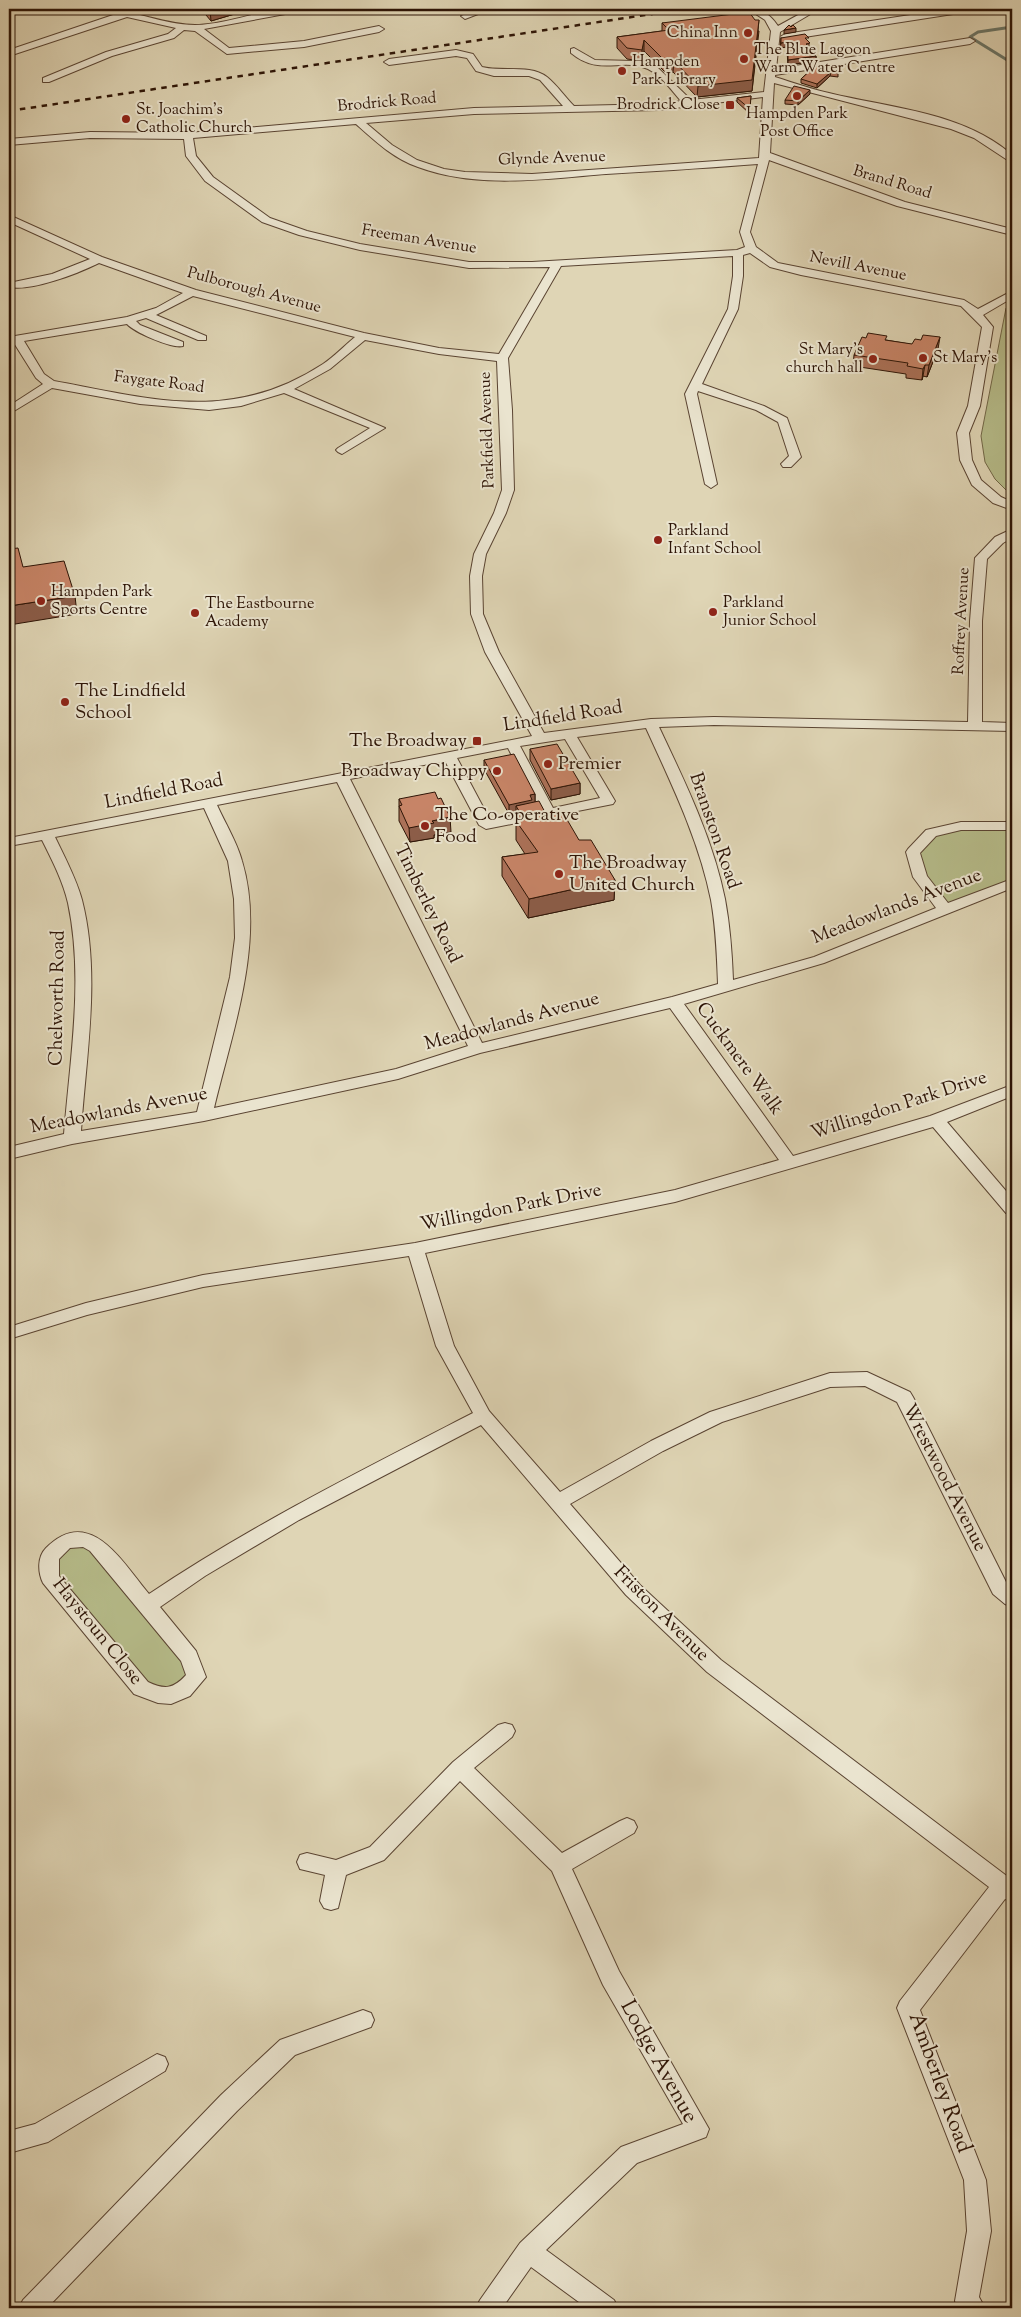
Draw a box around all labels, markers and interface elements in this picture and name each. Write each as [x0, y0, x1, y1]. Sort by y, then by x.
place label: China Inn [667, 22, 739, 45]
marker: China Inn [742, 27, 754, 39]
place label: The Blue Lagoon Warm Water Centre [754, 39, 895, 80]
place label: Hampden Park Library [632, 51, 716, 92]
marker: The Blue Lagoon Warm Water Centre [738, 53, 750, 65]
marker: Hampden Park Library [616, 65, 628, 77]
street label: Brodrick Road [336, 87, 438, 119]
marker: Hampden Park Post Office [791, 90, 803, 102]
place label: Brodrick Close [617, 94, 720, 117]
place label: St. Joachim's Catholic Church [136, 99, 253, 140]
marker: Brodrick Close [724, 99, 736, 111]
place label: Hampden Park Post Office [746, 103, 848, 144]
marker: St. Joachim's Catholic Church [120, 113, 132, 125]
street label: Glynde Avenue [498, 146, 606, 172]
street label: Brand Road [850, 160, 934, 206]
street label: Freeman Avenue [360, 220, 478, 260]
street label: Nevill Avenue [807, 246, 909, 288]
street label: Pulborough Avenue [184, 262, 324, 320]
place label: St Mary's church hall [786, 339, 864, 380]
place label: St Mary's [933, 347, 997, 370]
marker: St Mary's [917, 352, 929, 364]
marker: St Mary's church hall [867, 353, 879, 365]
street label: Faygate Road [113, 366, 205, 400]
street label: Parkfield Avenue [474, 371, 502, 489]
place label: Parkland Infant School [668, 520, 762, 561]
marker: Parkland Infant School [652, 534, 664, 546]
street label: Roffrey Avenue [948, 567, 976, 675]
place label: Hampden Park Sports Centre [51, 581, 153, 622]
place label: Parkland Junior School [722, 592, 817, 633]
place label: The Eastbourne Academy [205, 593, 314, 634]
marker: Hampden Park Sports Centre [35, 595, 47, 607]
marker: Parkland Junior School [707, 606, 719, 618]
marker: The Eastbourne Academy [189, 607, 201, 619]
place label: The Lindfield School [75, 678, 186, 727]
street label: Lindfield Road [501, 694, 625, 740]
marker: The Lindfield School [59, 696, 71, 708]
place label: The Broadway [349, 728, 468, 755]
marker: The Broadway [471, 735, 483, 747]
place label: Premier [558, 751, 621, 778]
place label: Broadway Chippy [341, 758, 488, 785]
marker: Premier [542, 758, 554, 770]
marker: Broadway Chippy [491, 765, 503, 777]
street label: Lindfield Road [102, 767, 226, 817]
street label: Branston Road [681, 769, 747, 893]
place label: The Co-operative Food [435, 802, 579, 851]
marker: The Co-operative Food [419, 820, 431, 832]
street label: Timberley Road [386, 840, 468, 968]
place label: The Broadway United Church [569, 850, 695, 899]
street label: Meadowlands Avenue [808, 862, 986, 952]
marker: The Broadway United Church [553, 868, 565, 880]
street label: Chelworth Road [43, 930, 73, 1066]
street label: Meadowlands Avenue [422, 986, 602, 1058]
street label: Cuckmere Walk [689, 997, 790, 1122]
street label: Willingdon Park Drive [807, 1065, 991, 1147]
street label: Meadowlands Avenue [28, 1081, 210, 1141]
street label: Willingdon Park Drive [418, 1177, 604, 1239]
street label: Wrestwood Avenue [895, 1399, 993, 1557]
street label: Friston Avenue [607, 1560, 715, 1668]
street label: Haystoun Close [45, 1573, 149, 1691]
street label: Lodge Avenue [611, 1995, 705, 2129]
street label: Amberley Road [899, 2008, 979, 2158]

